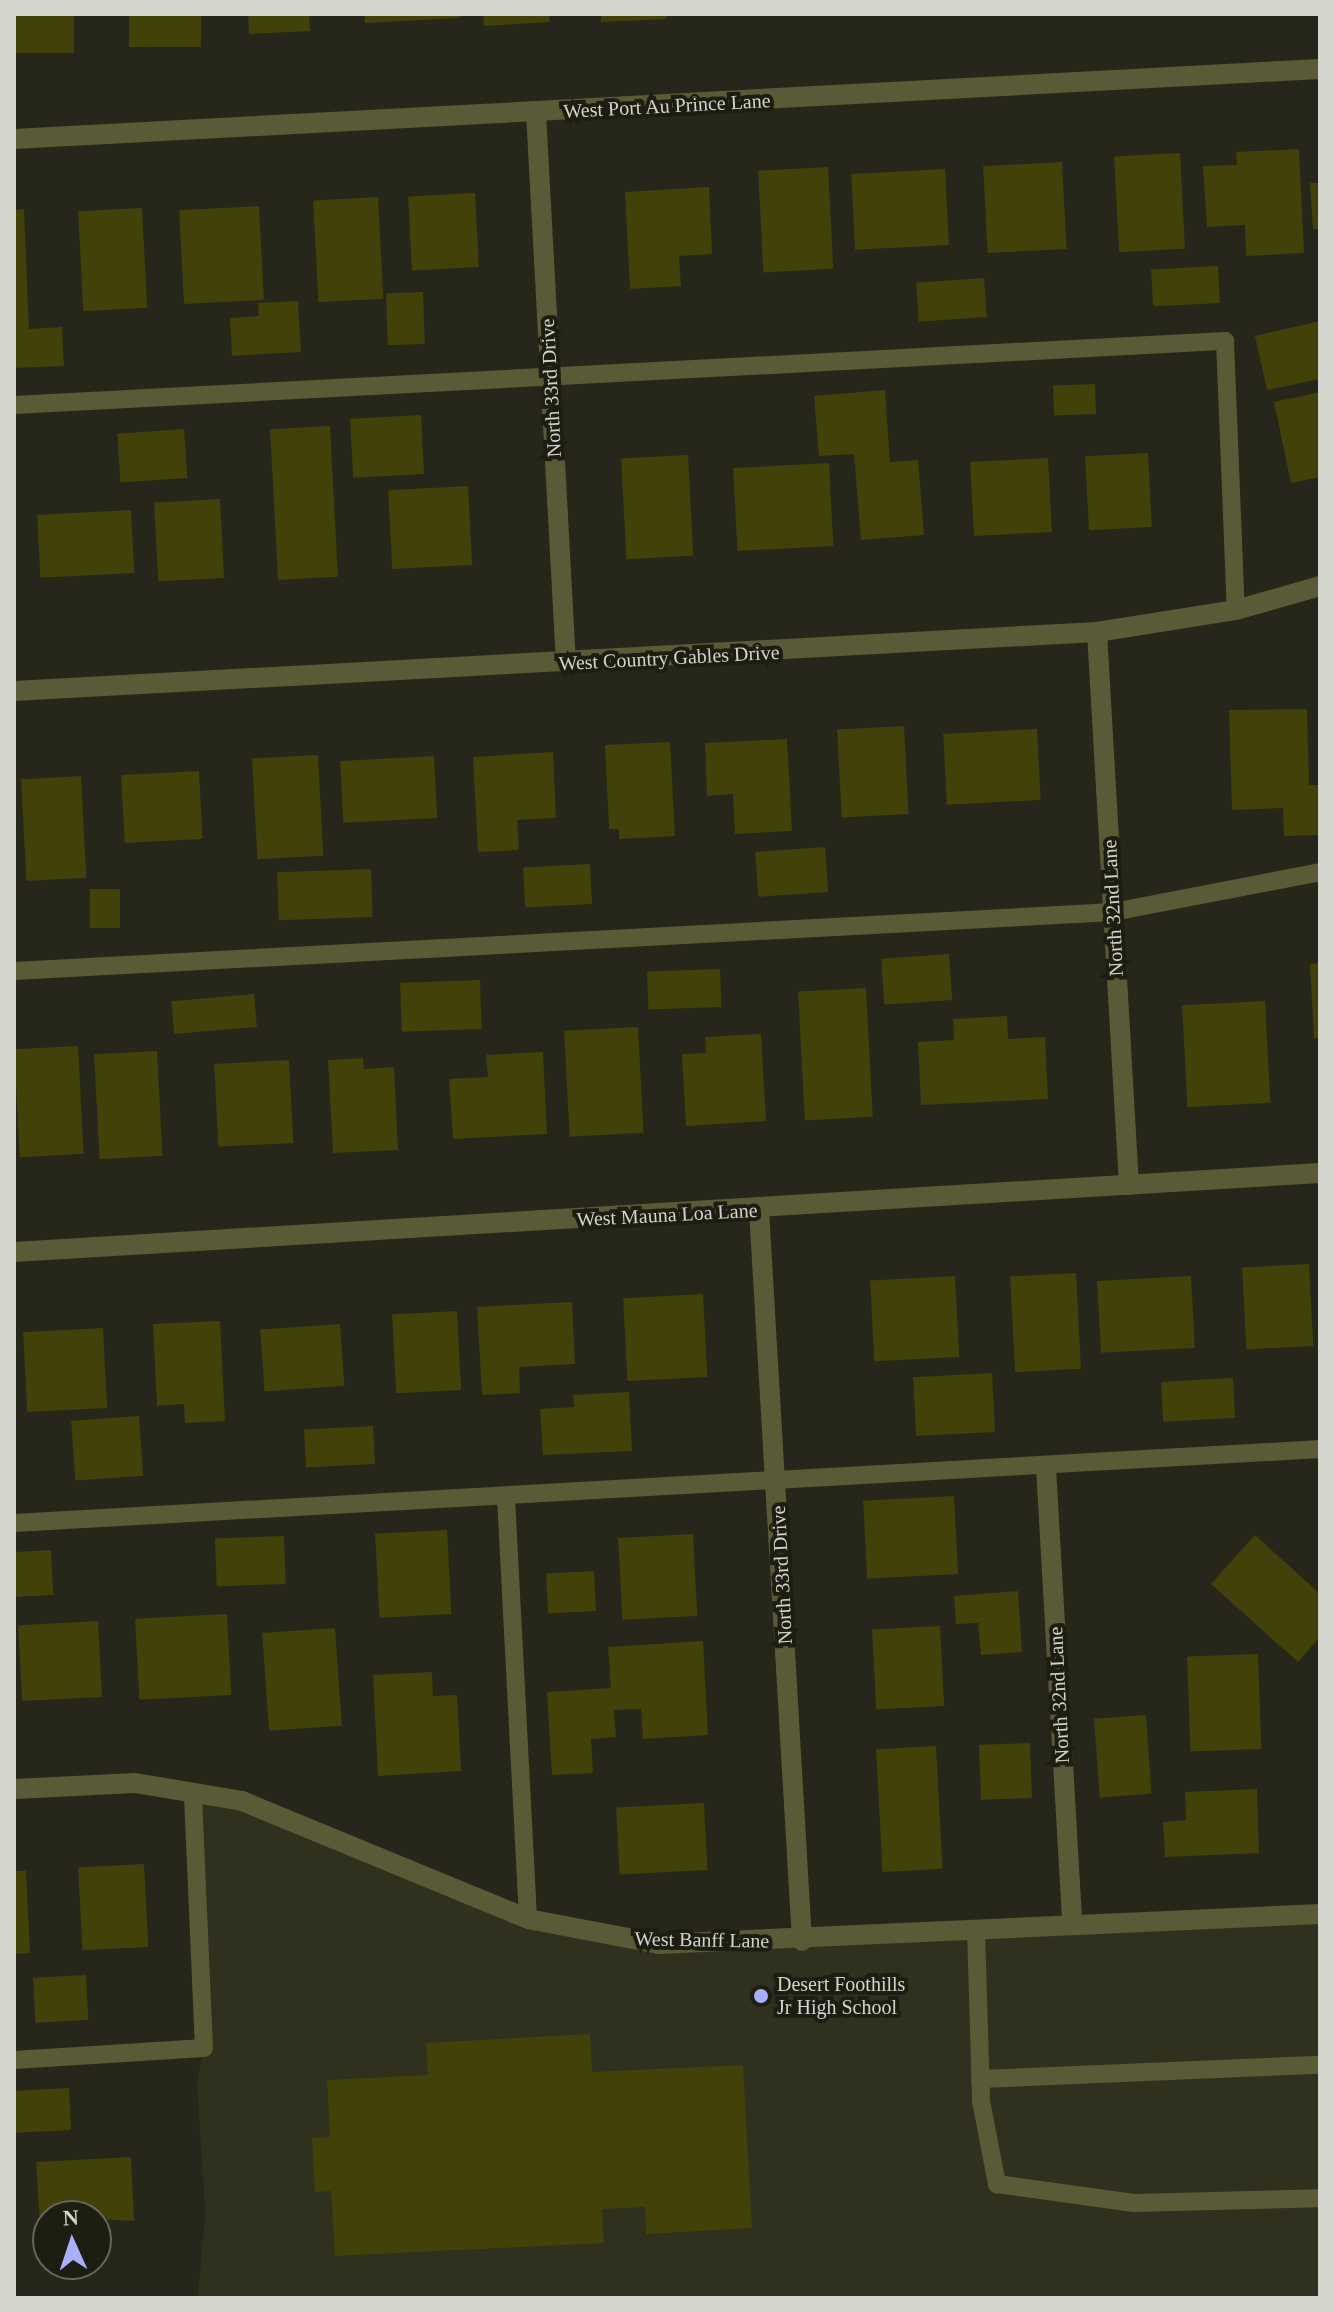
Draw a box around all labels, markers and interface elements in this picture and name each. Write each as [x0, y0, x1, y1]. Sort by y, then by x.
street label: West Port Au Prince Lane [562, 89, 772, 123]
street label: North 33rd Drive [535, 318, 567, 458]
street label: West Country Gables Drive [558, 640, 780, 676]
street label: North 32nd Lane [1097, 839, 1129, 977]
street label: West Mauna Loa Lane [576, 1198, 758, 1232]
street label: North 33rd Drive [766, 1505, 798, 1645]
street label: North 32nd Lane [1043, 1626, 1075, 1764]
street label: West Banff Lane [634, 1927, 770, 1953]
place label: Desert Foothills Jr High School [777, 1972, 905, 2019]
marker: Desert Foothills Jr High School [752, 1987, 770, 2005]
north arrow [32, 2200, 112, 2280]
text: N [62, 2205, 79, 2230]

